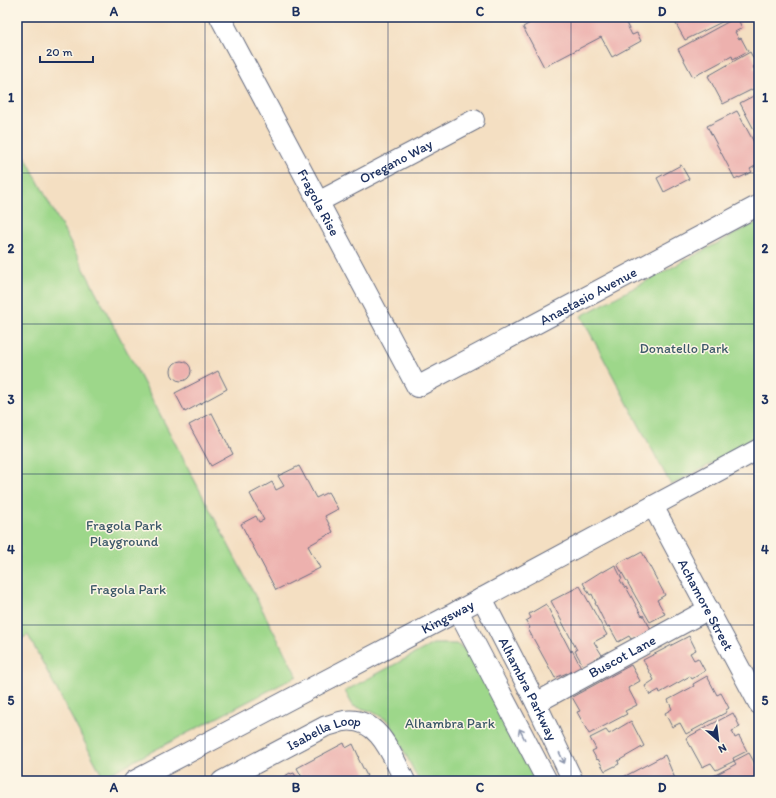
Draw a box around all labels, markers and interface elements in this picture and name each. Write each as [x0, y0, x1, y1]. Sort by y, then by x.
text: A [109, 4, 119, 19]
text: B [292, 4, 301, 19]
text: C [476, 4, 485, 19]
text: D [658, 4, 667, 19]
scale bar [40, 38, 93, 64]
text: 20 m [46, 45, 73, 59]
text: 1 [8, 90, 14, 105]
text: 1 [762, 90, 768, 105]
street label: Oregano Way [357, 135, 436, 187]
street label: Fragola Rise [294, 166, 344, 239]
text: 2 [8, 241, 15, 256]
text: 2 [762, 241, 769, 256]
street label: Anastasio Avenue [537, 263, 640, 329]
park label: Donatello Park [640, 340, 729, 357]
text: 3 [7, 392, 15, 407]
text: 3 [761, 392, 769, 407]
park label: Fragola Park Playground [86, 517, 162, 550]
text: 4 [7, 542, 15, 557]
text: 4 [761, 542, 769, 557]
street label: Achamore Street [674, 556, 737, 654]
park label: Fragola Park [90, 581, 166, 598]
street label: Kingsway [418, 595, 477, 637]
street label: Buscot Lane [586, 631, 659, 681]
street label: Alhambra Parkway [495, 634, 561, 744]
text: 5 [8, 693, 15, 708]
text: 5 [762, 693, 769, 708]
street label: Isabella Loop [284, 712, 363, 754]
park label: Alhambra Park [405, 715, 496, 732]
north arrow [698, 720, 738, 760]
one-way arrow [518, 729, 525, 741]
text: N [716, 741, 729, 756]
one-way arrow [559, 752, 566, 764]
text: A [109, 780, 119, 795]
text: B [292, 780, 301, 795]
text: C [476, 780, 485, 795]
text: D [658, 780, 667, 795]

